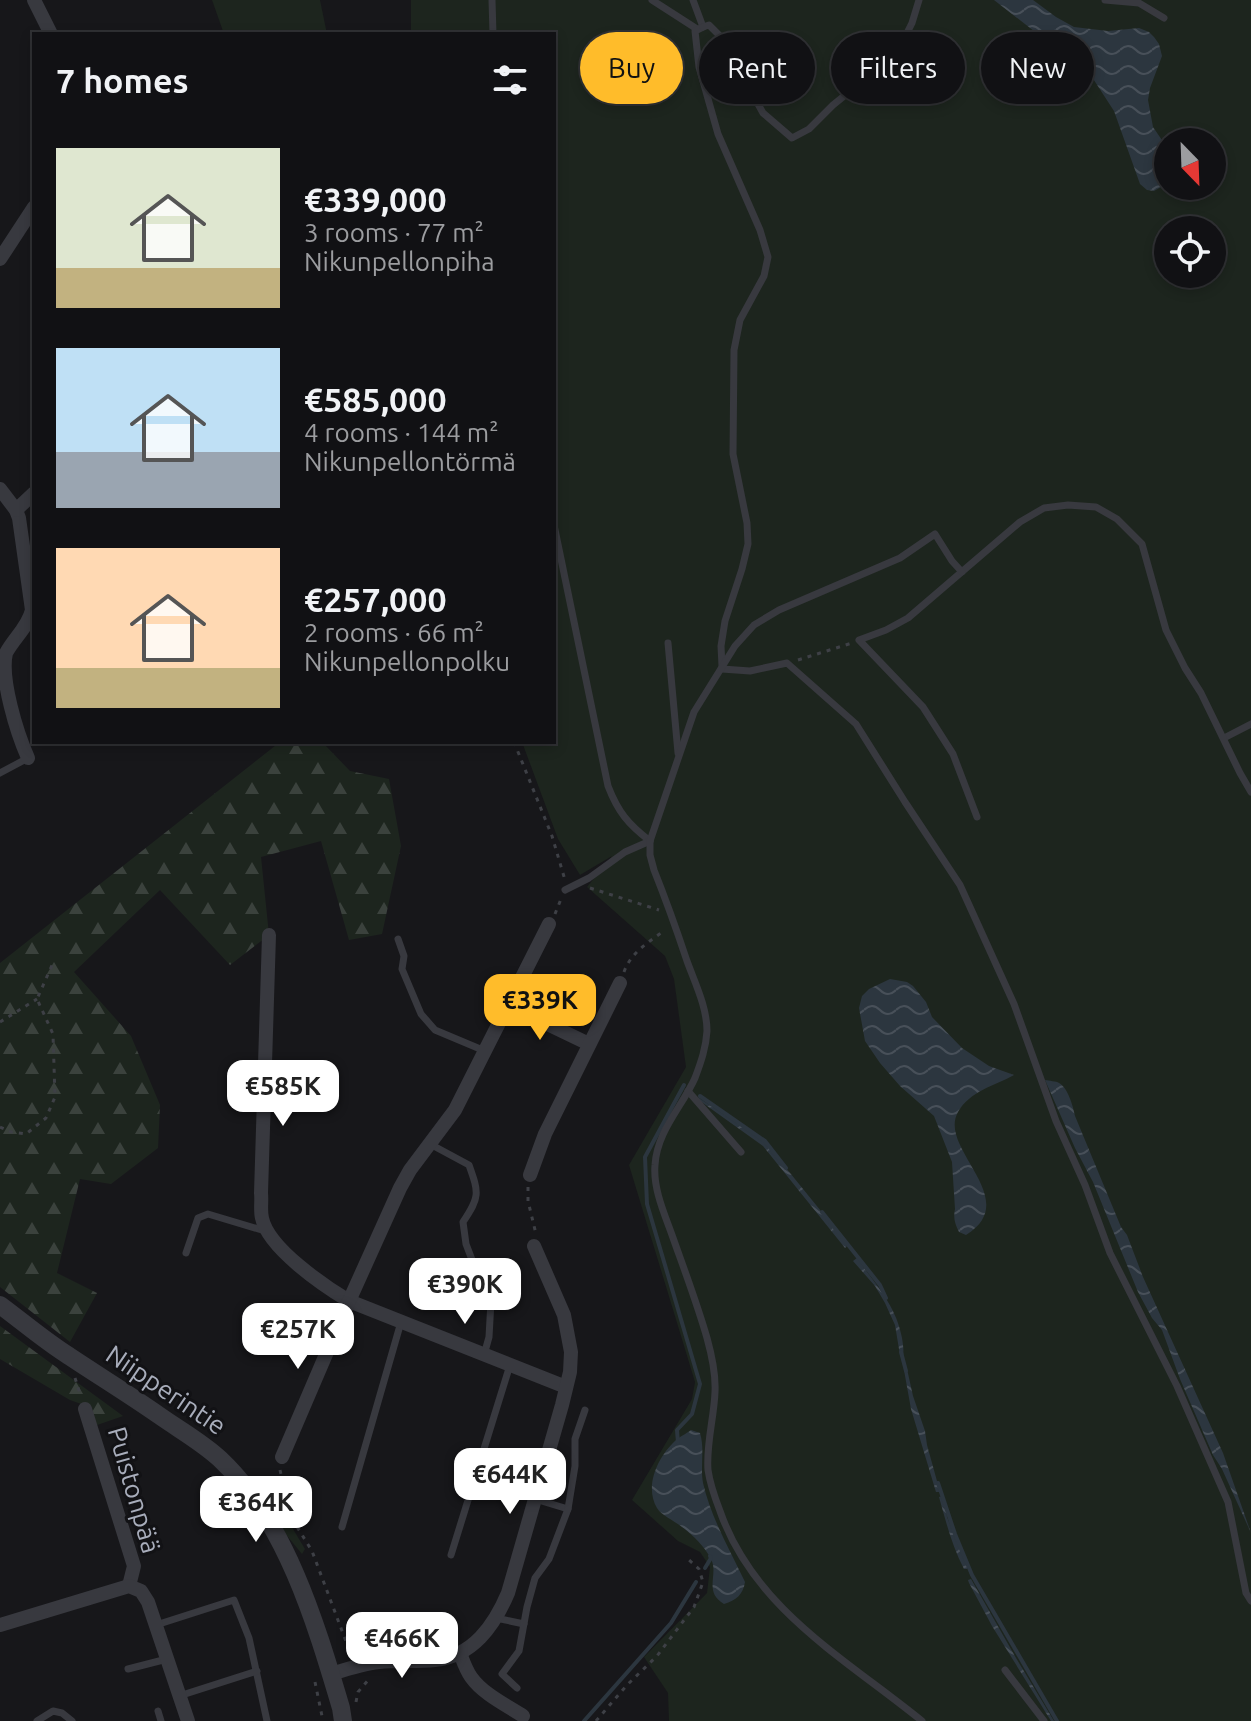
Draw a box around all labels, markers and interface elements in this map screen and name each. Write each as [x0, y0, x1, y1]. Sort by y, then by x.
chip: Buy [580, 32, 683, 104]
chip: Rent [699, 32, 815, 104]
chip: Filters [831, 32, 965, 104]
chip: New [981, 32, 1094, 104]
icon: filters [488, 58, 532, 102]
text: 7 homes [56, 61, 189, 99]
north arrow [1154, 128, 1226, 200]
map controls [1154, 128, 1226, 288]
icon: home [120, 180, 216, 276]
text: €339,000 [304, 180, 447, 218]
button: locate [1154, 216, 1226, 288]
text: 3 rooms · 77 m² [304, 218, 484, 247]
text: Nikunpellonpiha [304, 247, 495, 276]
icon: home [120, 380, 216, 476]
text: €585,000 [304, 380, 447, 418]
text: 4 rooms · 144 m² [304, 418, 499, 447]
text: Nikunpellontörmä [304, 447, 516, 476]
icon: home [120, 580, 216, 676]
text: €257,000 [304, 580, 447, 618]
text: 2 rooms · 66 m² [304, 618, 484, 647]
text: Nikunpellonpolku [304, 647, 510, 676]
pin: €339K [484, 974, 596, 1042]
text: €339K [502, 985, 578, 1014]
pin: €585K [227, 1060, 339, 1128]
text: €585K [245, 1071, 321, 1100]
pin: €390K [409, 1258, 521, 1326]
text: €390K [427, 1269, 503, 1298]
pin: €257K [242, 1303, 354, 1371]
text: €257K [260, 1314, 336, 1343]
street label: Niipperintie [101, 1339, 232, 1440]
street label: Puistonpää [103, 1423, 166, 1556]
pin: €644K [454, 1448, 566, 1516]
text: €644K [472, 1459, 548, 1488]
pin: €364K [200, 1476, 312, 1544]
text: €364K [218, 1487, 294, 1516]
pin: €466K [346, 1612, 458, 1680]
text: €466K [364, 1623, 440, 1652]

